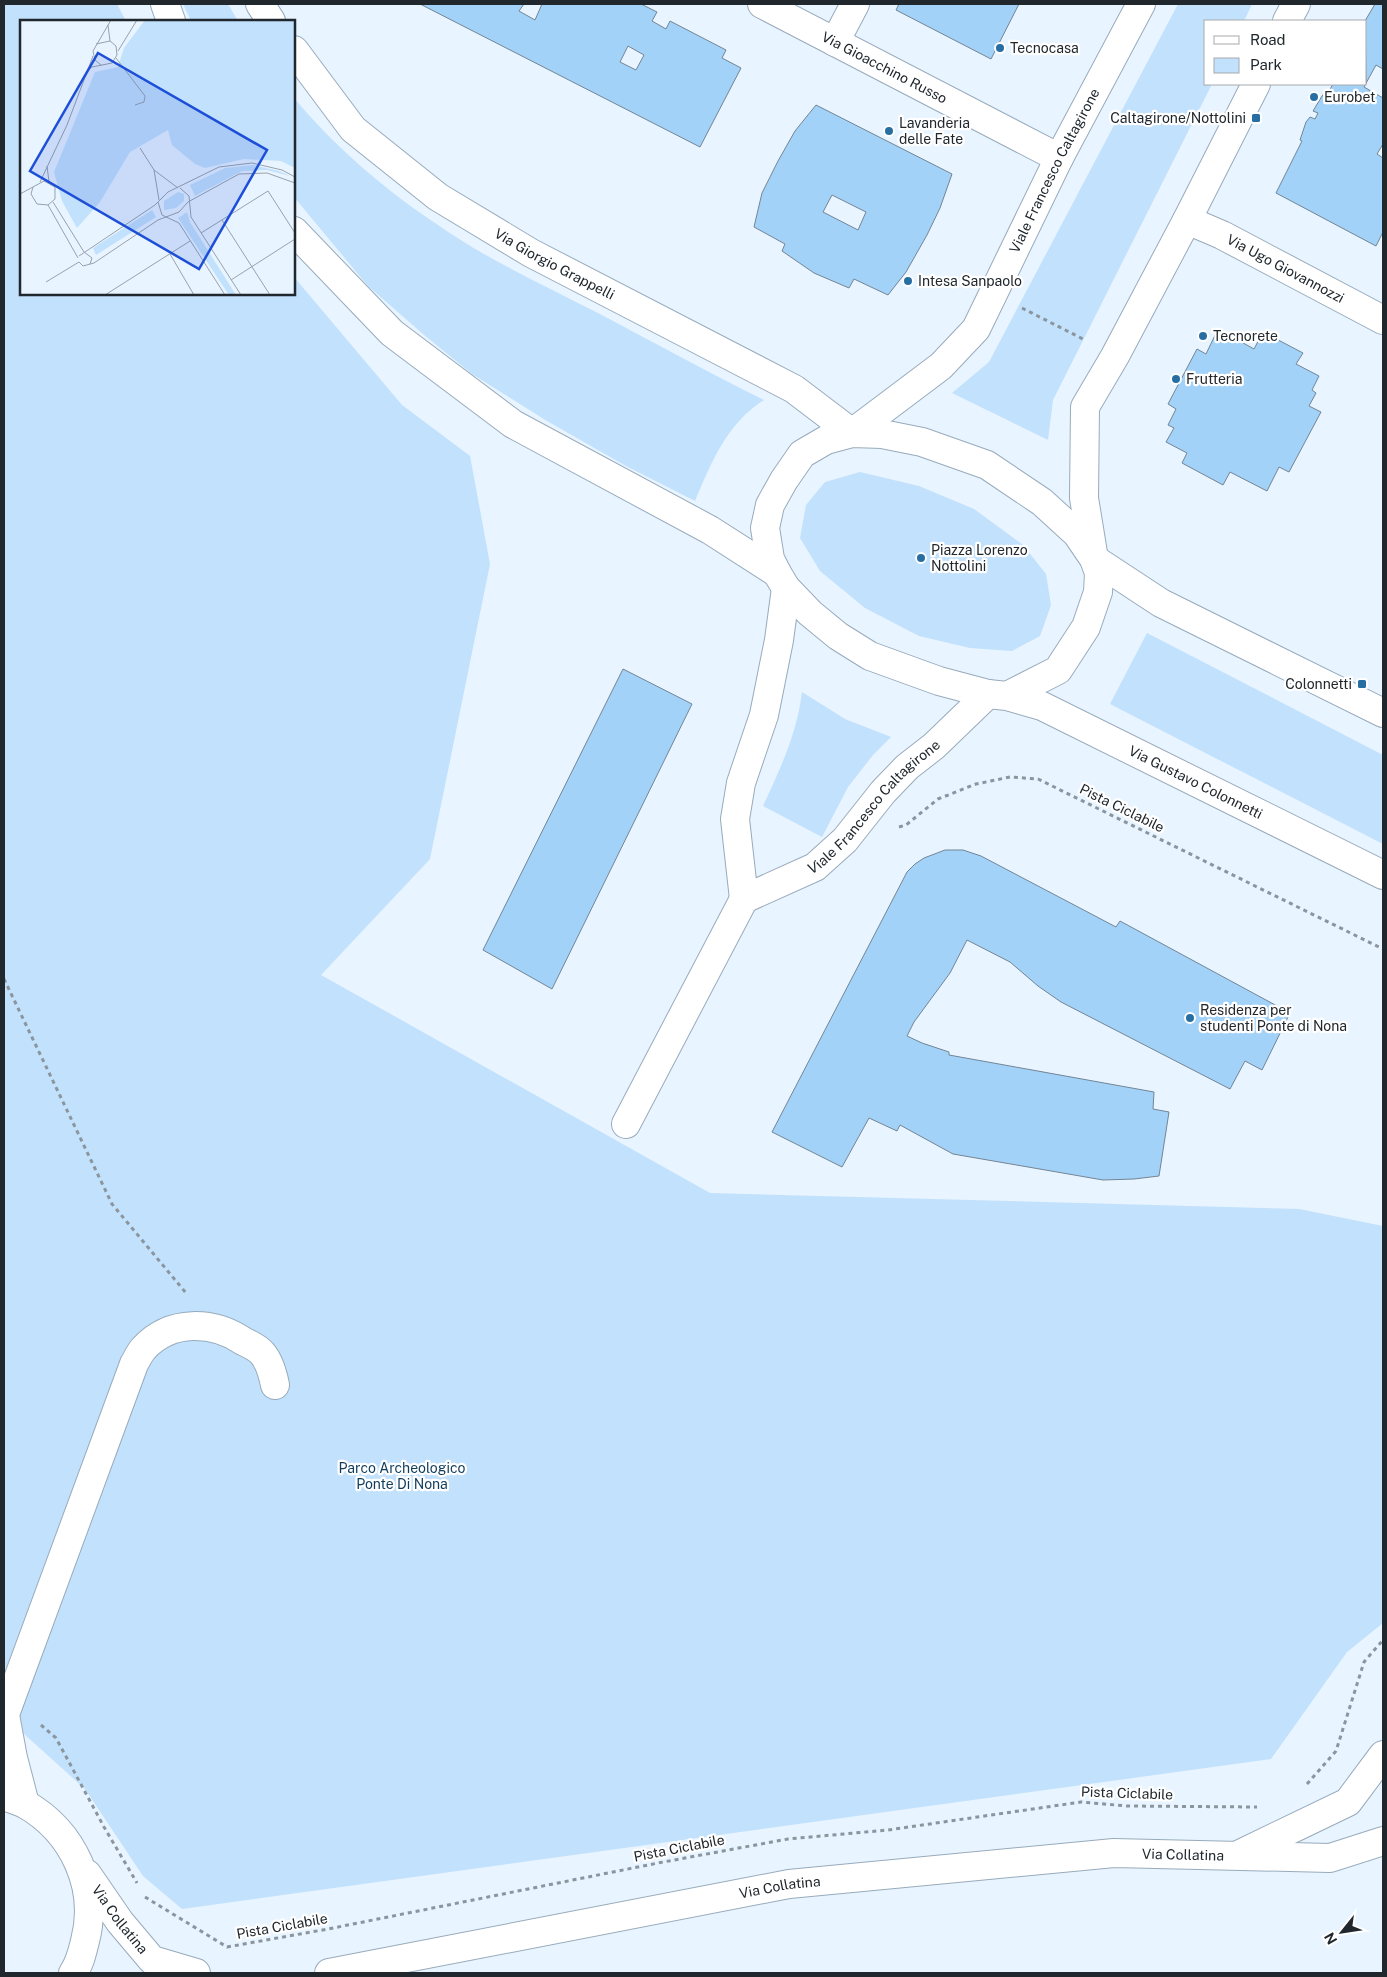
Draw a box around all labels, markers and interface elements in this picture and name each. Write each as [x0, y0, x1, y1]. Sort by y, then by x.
inset map [20, 20, 295, 295]
legend [1204, 20, 1367, 85]
street label: Via Gioacchino Russo [819, 28, 950, 107]
text: Road [1250, 31, 1286, 48]
place label: Tecnocasa [1010, 40, 1079, 56]
marker: Tecnocasa [994, 42, 1006, 54]
text: Park [1250, 56, 1282, 73]
street label: Viale Francesco Caltagirone [1006, 86, 1103, 256]
place label: Eurobet [1324, 89, 1376, 105]
marker: Eurobet [1308, 91, 1320, 103]
place label: Caltagirone/Nottolini [1110, 110, 1246, 126]
marker: Caltagirone/Nottolini [1250, 112, 1262, 124]
place label: Lavanderia delle Fate [899, 115, 970, 147]
marker: Lavanderia delle Fate [883, 125, 895, 137]
street label: Via Giorgio Grappelli [492, 225, 617, 303]
street label: Via Ugo Giovannozzi [1224, 231, 1347, 306]
place label: Intesa Sanpaolo [918, 273, 1022, 289]
marker: Intesa Sanpaolo [902, 275, 914, 287]
place label: Tecnorete [1213, 328, 1278, 344]
marker: Tecnorete [1197, 330, 1209, 342]
place label: Frutteria [1186, 371, 1243, 387]
marker: Frutteria [1170, 373, 1182, 385]
place label: Piazza Lorenzo Nottolini [931, 542, 1028, 574]
marker: Piazza Lorenzo Nottolini [915, 552, 927, 564]
place label: Colonnetti [1285, 676, 1352, 692]
marker: Colonnetti [1356, 678, 1368, 690]
street label: Viale Francesco Caltagirone [806, 737, 943, 877]
street label: Via Gustavo Colonnetti [1126, 742, 1265, 822]
street label: Pista Ciclabile [1077, 781, 1167, 835]
place label: Residenza per studenti Ponte di Nona [1200, 1002, 1347, 1034]
marker: Residenza per studenti Ponte di Nona [1184, 1012, 1196, 1024]
park label: Parco Archeologico Ponte Di Nona [339, 1460, 465, 1492]
street label: Pista Ciclabile [1081, 1783, 1173, 1803]
street label: Pista Ciclabile [632, 1831, 726, 1865]
street label: Via Collatina [1142, 1846, 1224, 1864]
street label: Via Collatina [738, 1873, 821, 1901]
street label: Via Collatina [89, 1882, 151, 1957]
north arrow [1317, 1907, 1367, 1957]
street label: Pista Ciclabile [235, 1910, 329, 1942]
text: N [1321, 1930, 1340, 1947]

